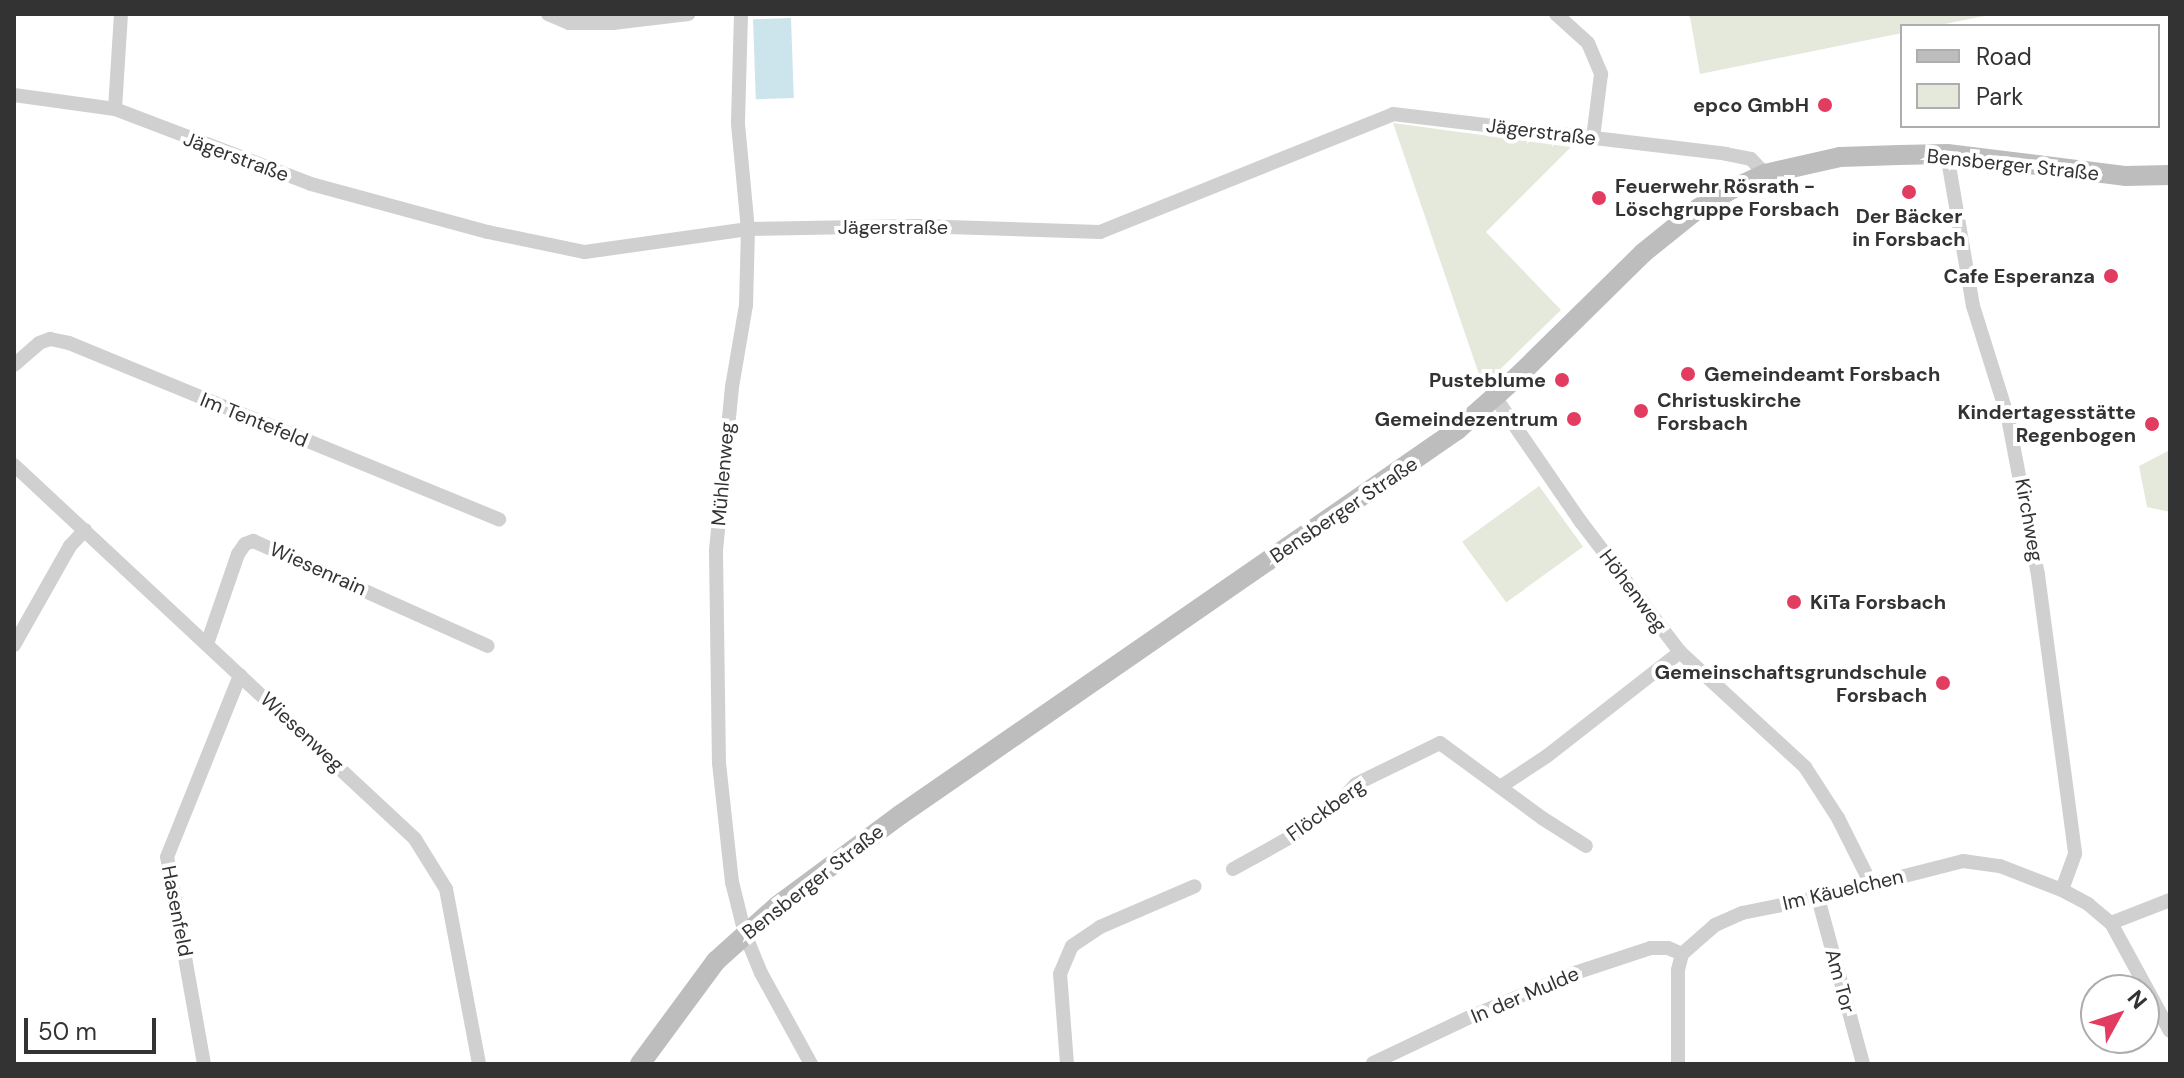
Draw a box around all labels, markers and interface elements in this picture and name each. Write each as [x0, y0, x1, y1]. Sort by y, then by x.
legend [1900, 24, 2160, 128]
text: Road [1976, 41, 2032, 72]
text: Park [1976, 81, 2023, 112]
place label: epco GmbH [1693, 93, 1809, 117]
marker: epco GmbH [1816, 96, 1834, 114]
street label: Jägerstraße [1485, 113, 1597, 151]
street label: Jägerstraße [180, 127, 292, 187]
street label: Bensberger Straße [1926, 144, 2100, 186]
place label: Feuerwehr Rösrath - Löschgruppe Forsbach [1615, 174, 1839, 221]
marker: Der Bäcker in Forsbach [1900, 183, 1918, 201]
marker: Feuerwehr Rösrath - Löschgruppe Forsbach [1590, 189, 1608, 207]
place label: Der Bäcker in Forsbach [1852, 204, 1966, 251]
street label: Jägerstraße [838, 215, 948, 239]
place label: Cafe Esperanza [1944, 264, 2095, 288]
marker: Cafe Esperanza [2102, 267, 2120, 285]
place label: Gemeindeamt Forsbach [1704, 362, 1940, 386]
marker: Gemeindeamt Forsbach [1679, 365, 1697, 383]
place label: Pusteblume [1429, 368, 1546, 392]
marker: Pusteblume [1553, 371, 1571, 389]
street label: Im Tentefeld [197, 388, 311, 452]
place label: Christuskirche Forsbach [1657, 388, 1801, 435]
place label: Kindertagesstätte Regenbogen [1958, 400, 2136, 447]
marker: Christuskirche Forsbach [1632, 402, 1650, 420]
place label: Gemeindezentrum [1374, 407, 1558, 431]
marker: Gemeindezentrum [1565, 410, 1583, 428]
marker: Kindertagesstätte Regenbogen [2143, 415, 2161, 433]
street label: Mühlenweg [706, 421, 740, 527]
street label: Bensberger Straße [1266, 452, 1422, 568]
street label: Kirchweg [2010, 477, 2048, 563]
street label: Wiesenrain [266, 537, 370, 601]
street label: Höhenweg [1594, 545, 1672, 637]
place label: KiTa Forsbach [1810, 590, 1946, 614]
marker: KiTa Forsbach [1785, 593, 1803, 611]
place label: Gemeinschaftsgrundschule Forsbach [1654, 660, 1927, 707]
marker: Gemeinschaftsgrundschule Forsbach [1934, 674, 1952, 692]
street label: Wiesenweg [255, 687, 349, 777]
street label: Flöckberg [1282, 774, 1370, 846]
street label: Bensberger Straße [738, 819, 888, 945]
street label: Hasenfeld [156, 863, 198, 959]
street label: Im Käuelchen [1780, 864, 1906, 916]
street label: Am Tor [1820, 946, 1860, 1016]
street label: In der Mulde [1468, 962, 1582, 1028]
north arrow [2080, 974, 2160, 1054]
text: N [2121, 984, 2153, 1015]
scale bar [28, 1002, 160, 1052]
text: 50 m [38, 1016, 97, 1047]

